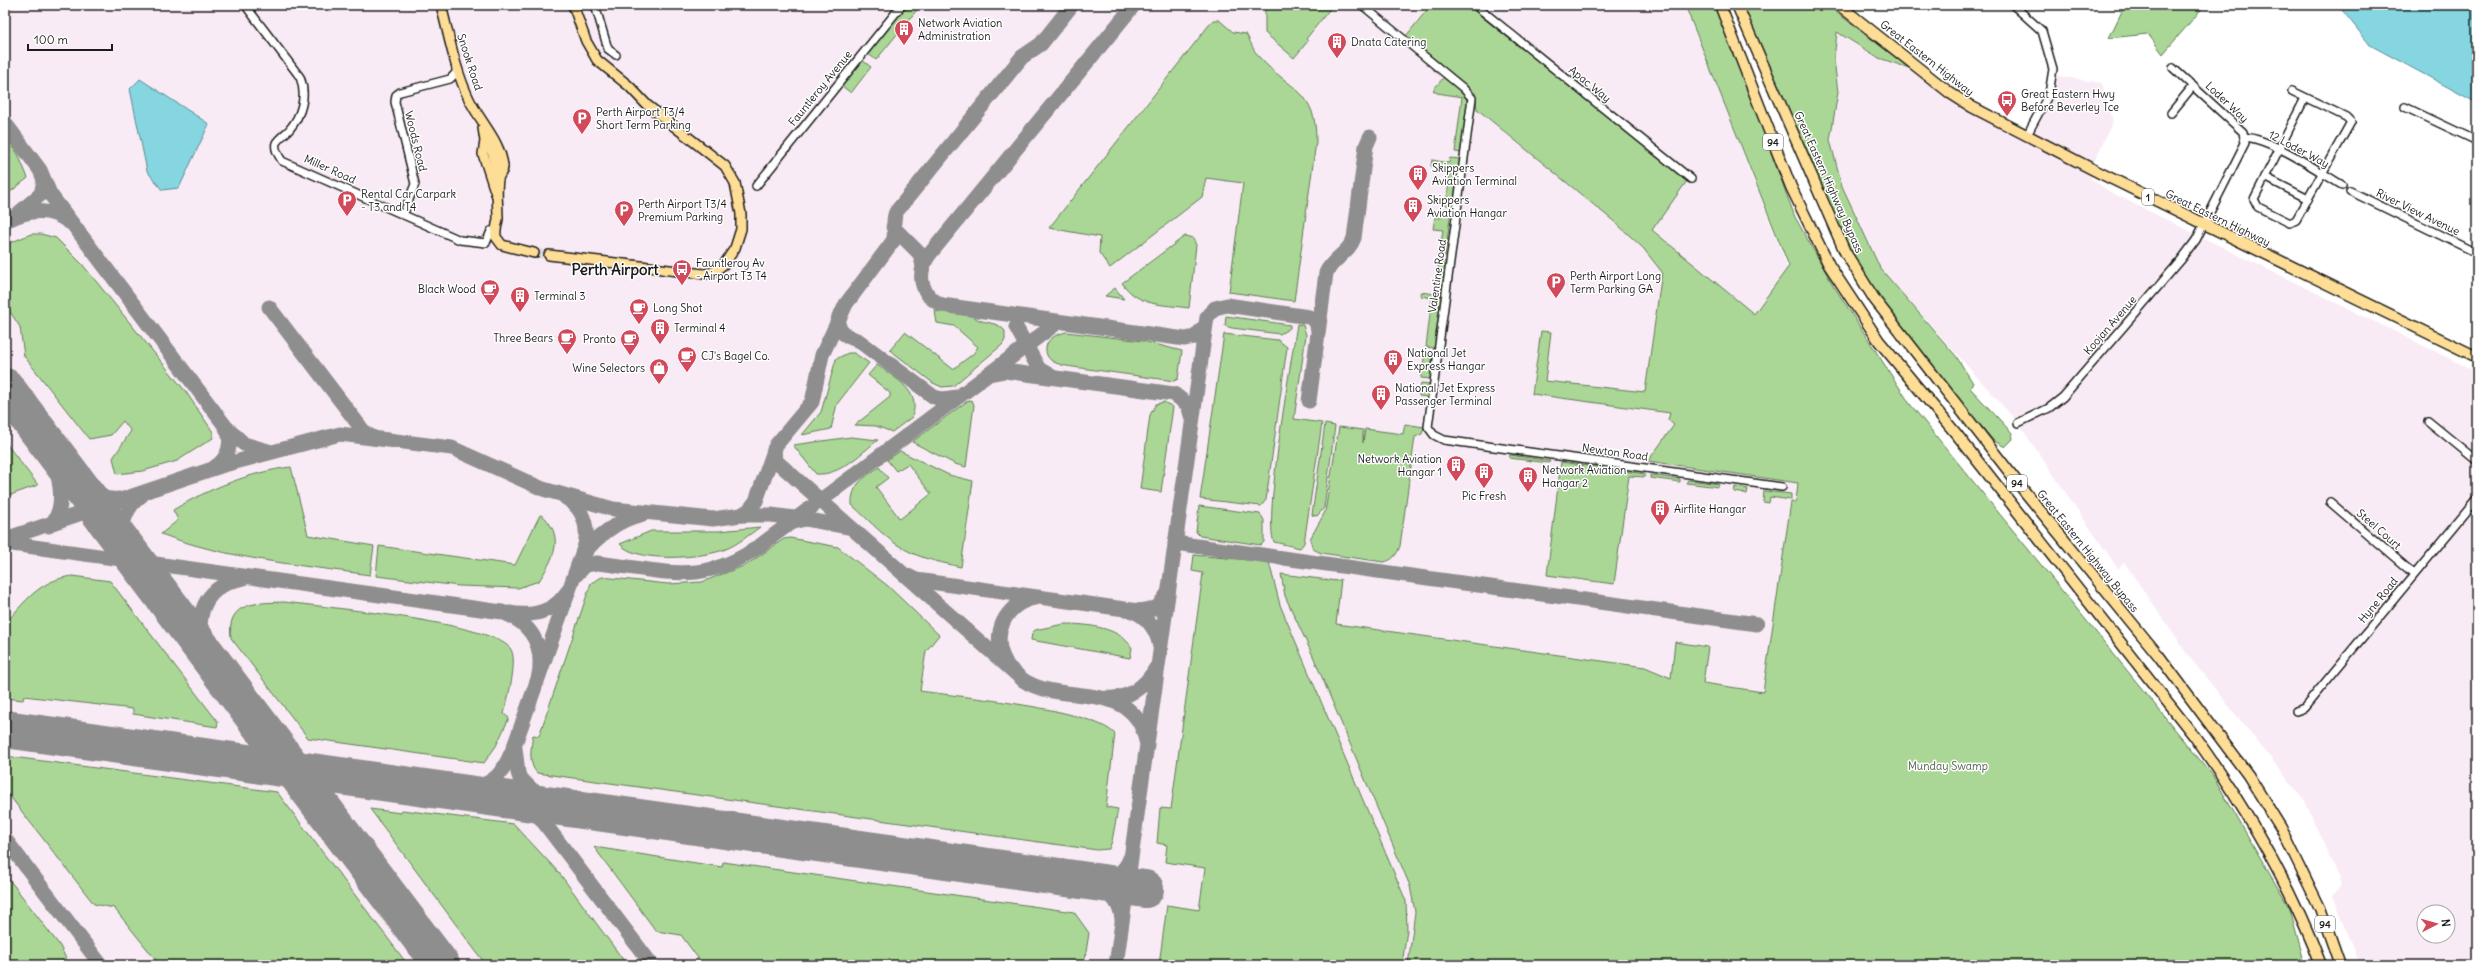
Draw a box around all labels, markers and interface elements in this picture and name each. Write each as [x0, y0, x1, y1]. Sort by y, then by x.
place label: Network Aviation Administration [918, 16, 1003, 43]
street label: Great Eastern Highway [1877, 17, 1977, 99]
building icon: Network Aviation Administration [893, 18, 915, 46]
scale bar [28, 26, 112, 52]
building icon: Dnata Catering [1326, 31, 1348, 59]
text: 100 m [34, 32, 68, 47]
street label: Snook Road [454, 32, 486, 93]
place label: Dnata Catering [1351, 35, 1426, 49]
street label: Fauntleroy Avenue [785, 47, 855, 129]
street label: Apac Way [1566, 63, 1614, 105]
street label: Loder Way [2203, 79, 2251, 125]
place label: Great Eastern Hwy Before Beverley Tce [2021, 87, 2119, 114]
bus stop icon: Great Eastern Hwy Before Beverley Tce [1996, 89, 2018, 117]
place label: Perth Airport T3/4 Short Term Parking [596, 105, 691, 132]
parking icon: Perth Airport T3/4 Short Term Parking [571, 107, 593, 135]
street label: Woods Road [402, 109, 430, 173]
street label: Great Eastern Highway Bypass [1791, 109, 1867, 255]
street label: 12 Loder Way [2266, 127, 2332, 171]
road number: 94 [1763, 134, 1783, 150]
street label: Miller Road [302, 151, 358, 187]
place label: Skippers Aviation Terminal [1432, 161, 1517, 188]
building icon: Skippers Aviation Terminal [1407, 163, 1429, 191]
street label: Great Eastern Highway [2163, 186, 2273, 250]
street label: River View Avenue [2374, 186, 2462, 238]
place label: Rental Car Carpark - T3 and T4 [361, 187, 457, 214]
parking icon: Rental Car Carpark - T3 and T4 [336, 189, 358, 217]
road number: 1 [2142, 189, 2154, 205]
place label: Skippers Aviation Hangar [1427, 193, 1507, 220]
building icon: Skippers Aviation Hangar [1402, 195, 1424, 223]
place label: Perth Airport T3/4 Premium Parking [638, 197, 727, 224]
parking icon: Perth Airport T3/4 Premium Parking [613, 199, 635, 227]
street label: Valentine Road [1425, 238, 1449, 314]
place label: Fauntleroy Av - Airport T3 T4 [696, 256, 767, 283]
bus stop icon: Fauntleroy Av - Airport T3 T4 [671, 258, 693, 286]
district label: Perth Airport [571, 260, 660, 280]
place label: Perth Airport Long Term Parking GA [1570, 269, 1661, 296]
parking icon: Perth Airport Long Term Parking GA [1545, 271, 1567, 299]
cafe icon: Black Wood [479, 278, 501, 306]
place label: Black Wood [418, 282, 477, 296]
building icon: Terminal 3 [509, 285, 531, 313]
place label: Terminal 3 [534, 289, 586, 303]
street label: Koojan Avenue [2081, 293, 2139, 357]
cafe icon: Long Shot [628, 297, 650, 325]
place label: Long Shot [653, 301, 703, 315]
building icon: Terminal 4 [649, 317, 671, 345]
place label: Terminal 4 [674, 321, 726, 335]
cafe icon: Three Bears [556, 327, 578, 355]
cafe icon: Pronto [619, 328, 641, 356]
place label: Three Bears [493, 331, 553, 345]
place label: Pronto [583, 332, 616, 346]
cafe icon: CJ's Bagel Co. [676, 345, 698, 373]
place label: National Jet Express Hangar [1407, 346, 1486, 373]
building icon: National Jet Express Hangar [1382, 348, 1404, 376]
place label: CJ's Bagel Co. [701, 349, 770, 363]
shop icon: Wine Selectors [648, 357, 670, 385]
place label: Wine Selectors [572, 361, 645, 375]
place label: National Jet Express Passenger Terminal [1395, 381, 1495, 408]
building icon: National Jet Express Passenger Terminal [1370, 383, 1392, 411]
street label: Newton Road [1581, 440, 1650, 464]
place label: Network Aviation Hangar 1 [1358, 452, 1442, 479]
building icon: Network Aviation Hangar 1 [1445, 454, 1467, 482]
building icon: Pic Fresh [1473, 461, 1495, 489]
place label: Network Aviation Hangar 2 [1542, 463, 1627, 490]
building icon: Network Aviation Hangar 2 [1517, 465, 1539, 493]
road number: 94 [2007, 475, 2027, 491]
street label: Great Eastern Highway Bypass [2034, 487, 2142, 615]
place label: Pic Fresh [1462, 489, 1506, 503]
building icon: Airflite Hangar [1649, 498, 1671, 526]
place label: Airflite Hangar [1674, 502, 1747, 516]
street label: Steel Court [2354, 506, 2404, 552]
street label: Hyne Road [2355, 574, 2401, 626]
park label: Munday Swamp [1908, 759, 1988, 773]
north arrow [2416, 904, 2456, 944]
road number: 94 [2315, 916, 2335, 932]
text: N [2439, 918, 2453, 927]

